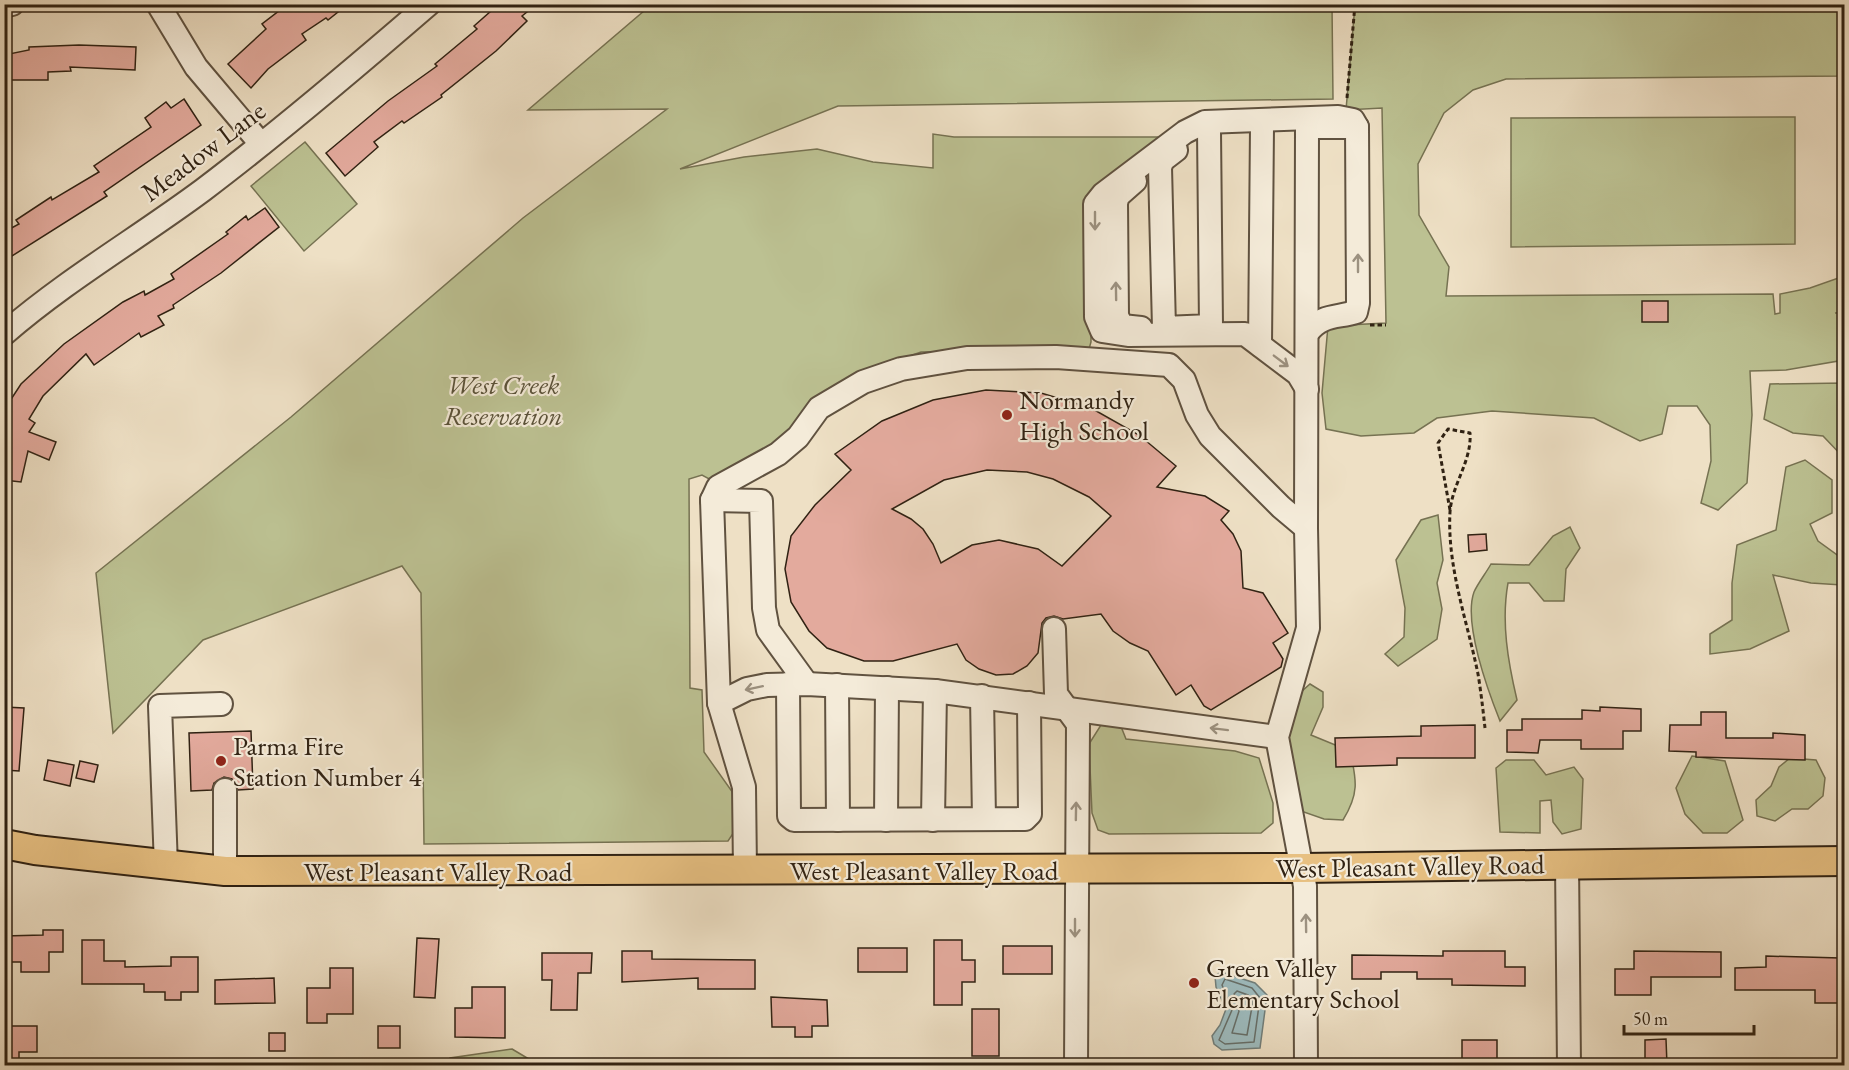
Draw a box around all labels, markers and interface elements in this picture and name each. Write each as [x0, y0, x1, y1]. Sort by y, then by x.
street label: Meadow Lane [134, 93, 272, 209]
one-way arrow [1090, 211, 1101, 231]
one-way arrow [1352, 253, 1364, 273]
one-way arrow [1110, 281, 1122, 301]
one-way arrow [1272, 355, 1288, 368]
park label: West Creek Reservation [444, 367, 562, 433]
place label: Normandy High School [1019, 382, 1149, 448]
marker: Normandy High School [1000, 408, 1014, 422]
one-way arrow [745, 683, 764, 694]
one-way arrow [1209, 724, 1229, 735]
place label: Parma Fire Station Number 4 [233, 728, 422, 794]
marker: Parma Fire Station Number 4 [214, 754, 228, 768]
one-way arrow [1070, 801, 1082, 821]
street label: West Pleasant Valley Road [1275, 846, 1545, 886]
street label: West Pleasant Valley Road [790, 853, 1059, 888]
street label: West Pleasant Valley Road [304, 854, 573, 889]
one-way arrow [1300, 914, 1311, 934]
one-way arrow [1069, 917, 1081, 937]
place label: Green Valley Elementary School [1206, 950, 1400, 1016]
marker: Green Valley Elementary School [1187, 976, 1201, 990]
scale bar [1624, 998, 1754, 1036]
text: 50 m [1633, 1007, 1668, 1030]

